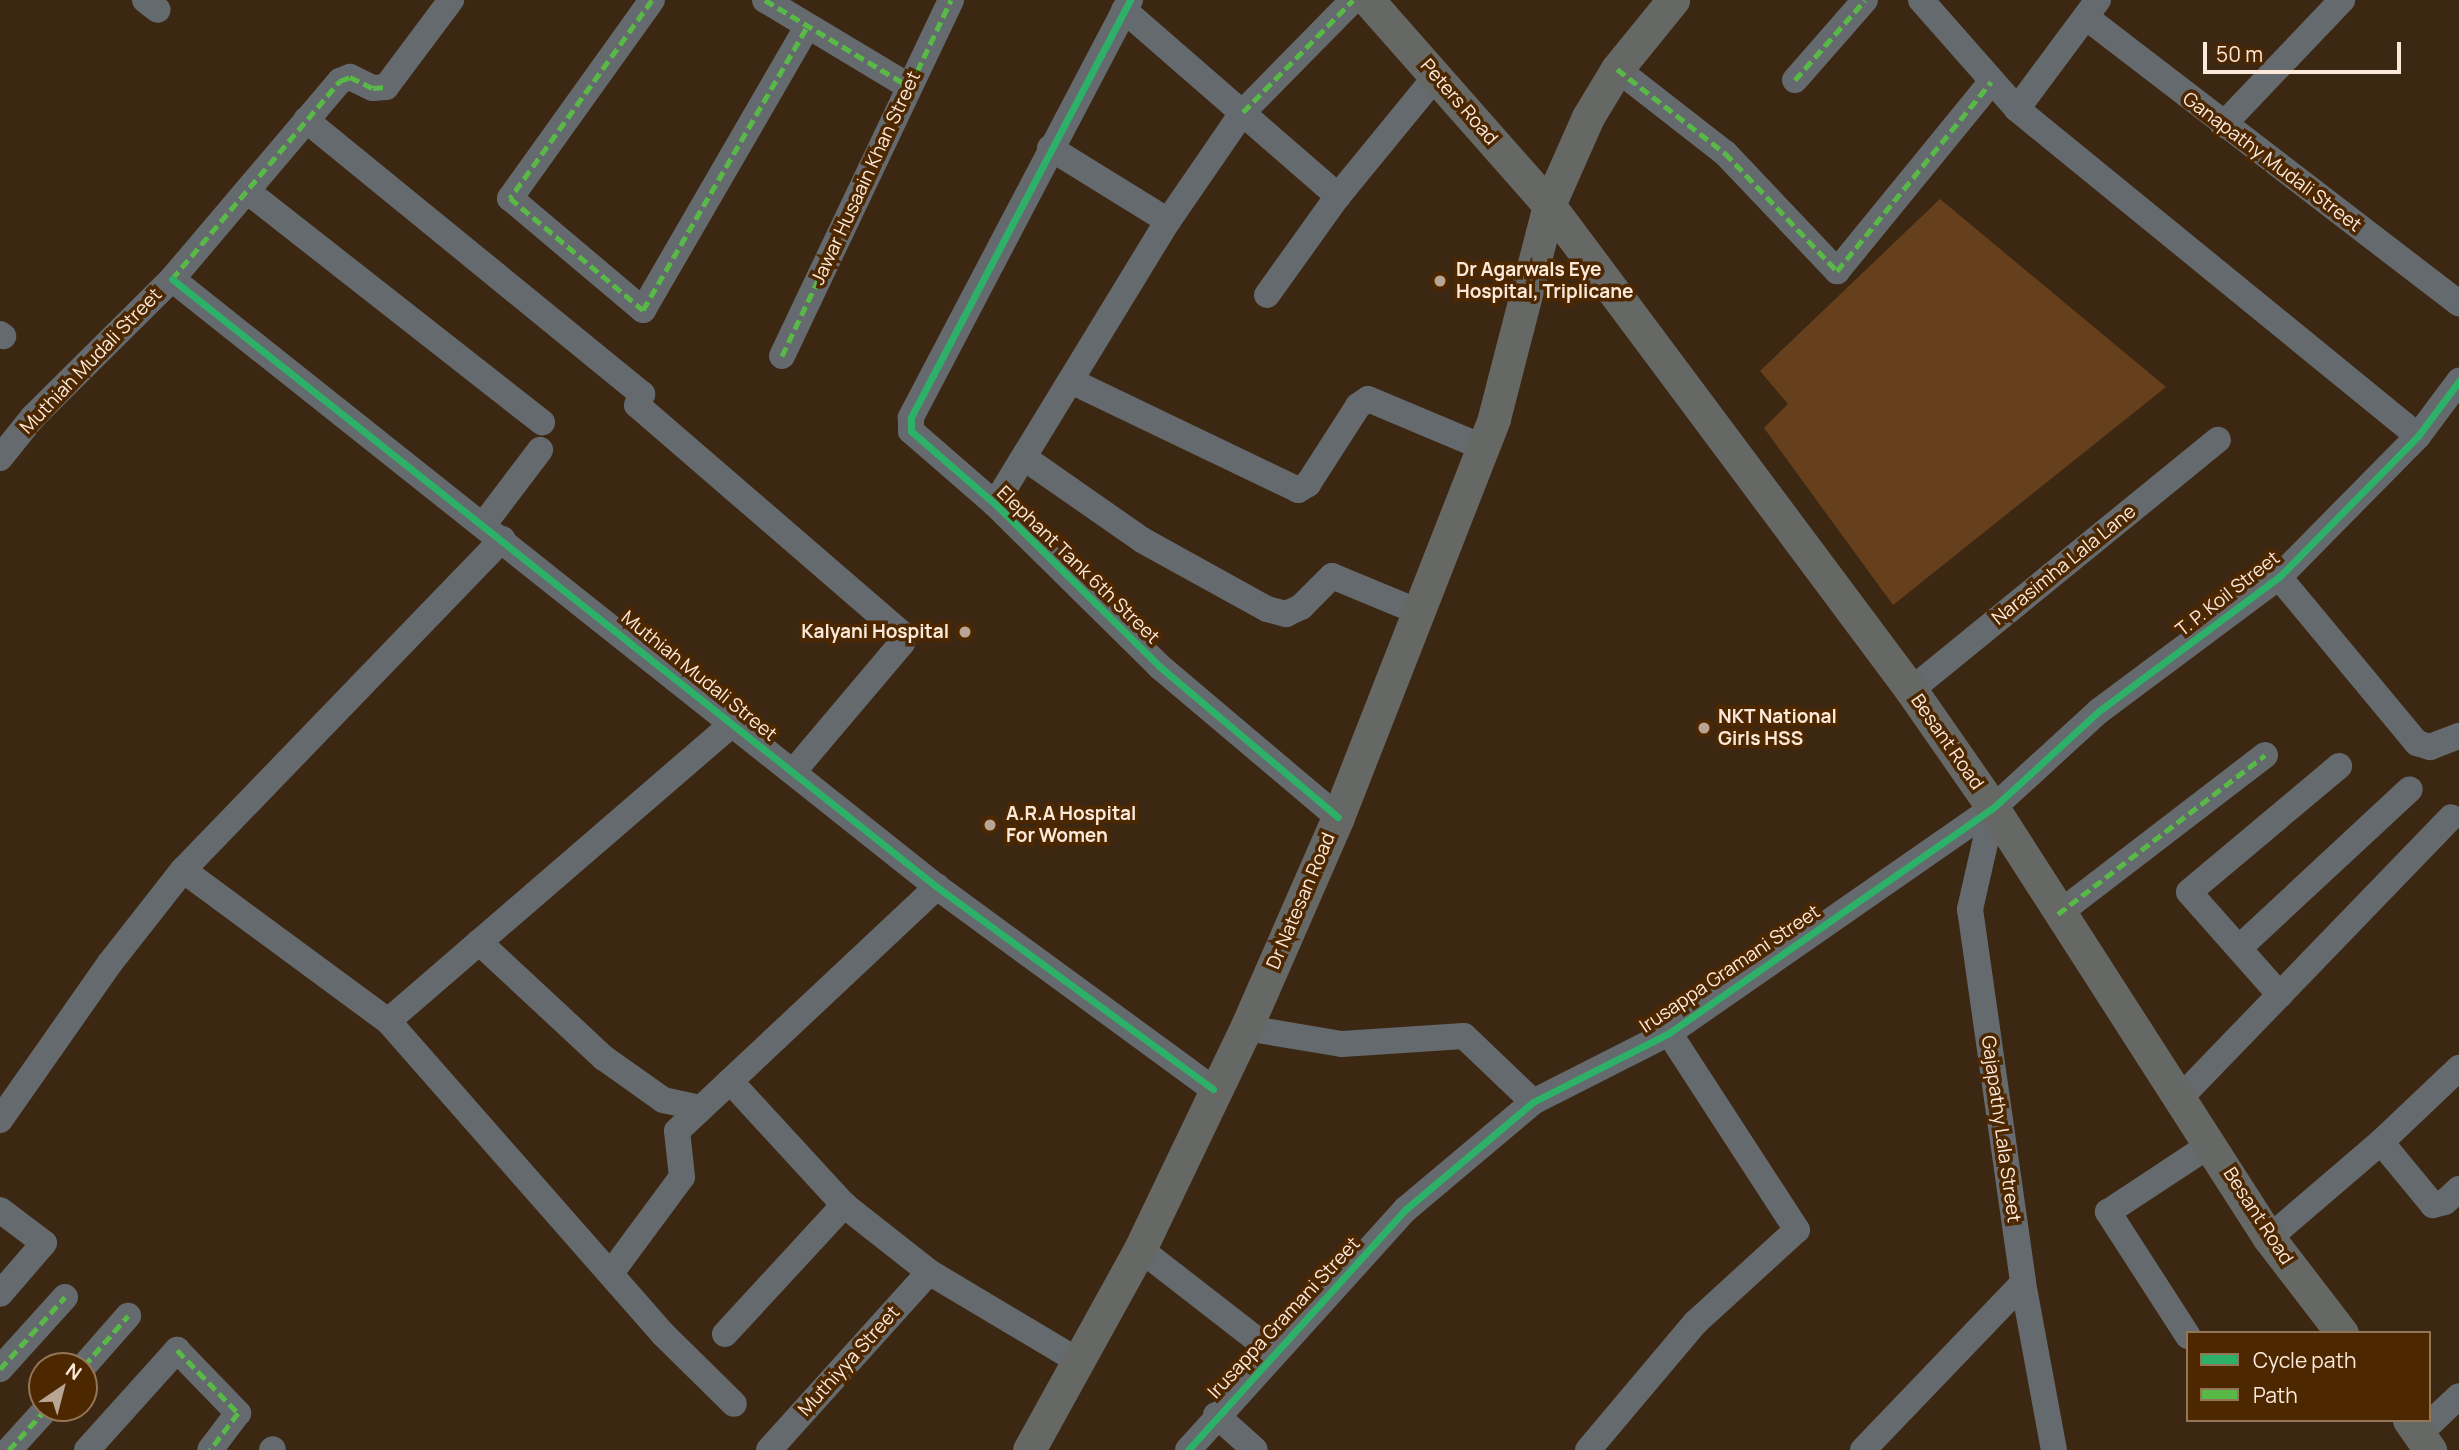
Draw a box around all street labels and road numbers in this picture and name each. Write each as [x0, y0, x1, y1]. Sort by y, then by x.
street label: Peters Road [1416, 54, 1502, 150]
street label: Jawar Husaain Khan Street [806, 68, 926, 288]
street label: Ganapathy Mudali Street [2178, 87, 2366, 237]
street label: Muthiah Mudali Street [15, 283, 167, 439]
street label: Elephant Tank 6th Street [992, 481, 1164, 649]
street label: Narasimha Lala Lane [1988, 500, 2140, 630]
street label: T. P. Koil Street [2172, 546, 2284, 642]
street label: Muthiah Mudali Street [617, 606, 781, 746]
street label: Besant Road [1906, 690, 1988, 794]
street label: Dr Natesan Road [1262, 829, 1340, 973]
street label: Irusappa Gramani Street [1636, 900, 1824, 1038]
street label: Gajapathy Lala Street [1977, 1034, 2025, 1224]
street label: Besant Road [2218, 1163, 2298, 1269]
street label: Irusappa Gramani Street [1203, 1233, 1365, 1403]
street label: Muthiyya Street [794, 1301, 904, 1421]

